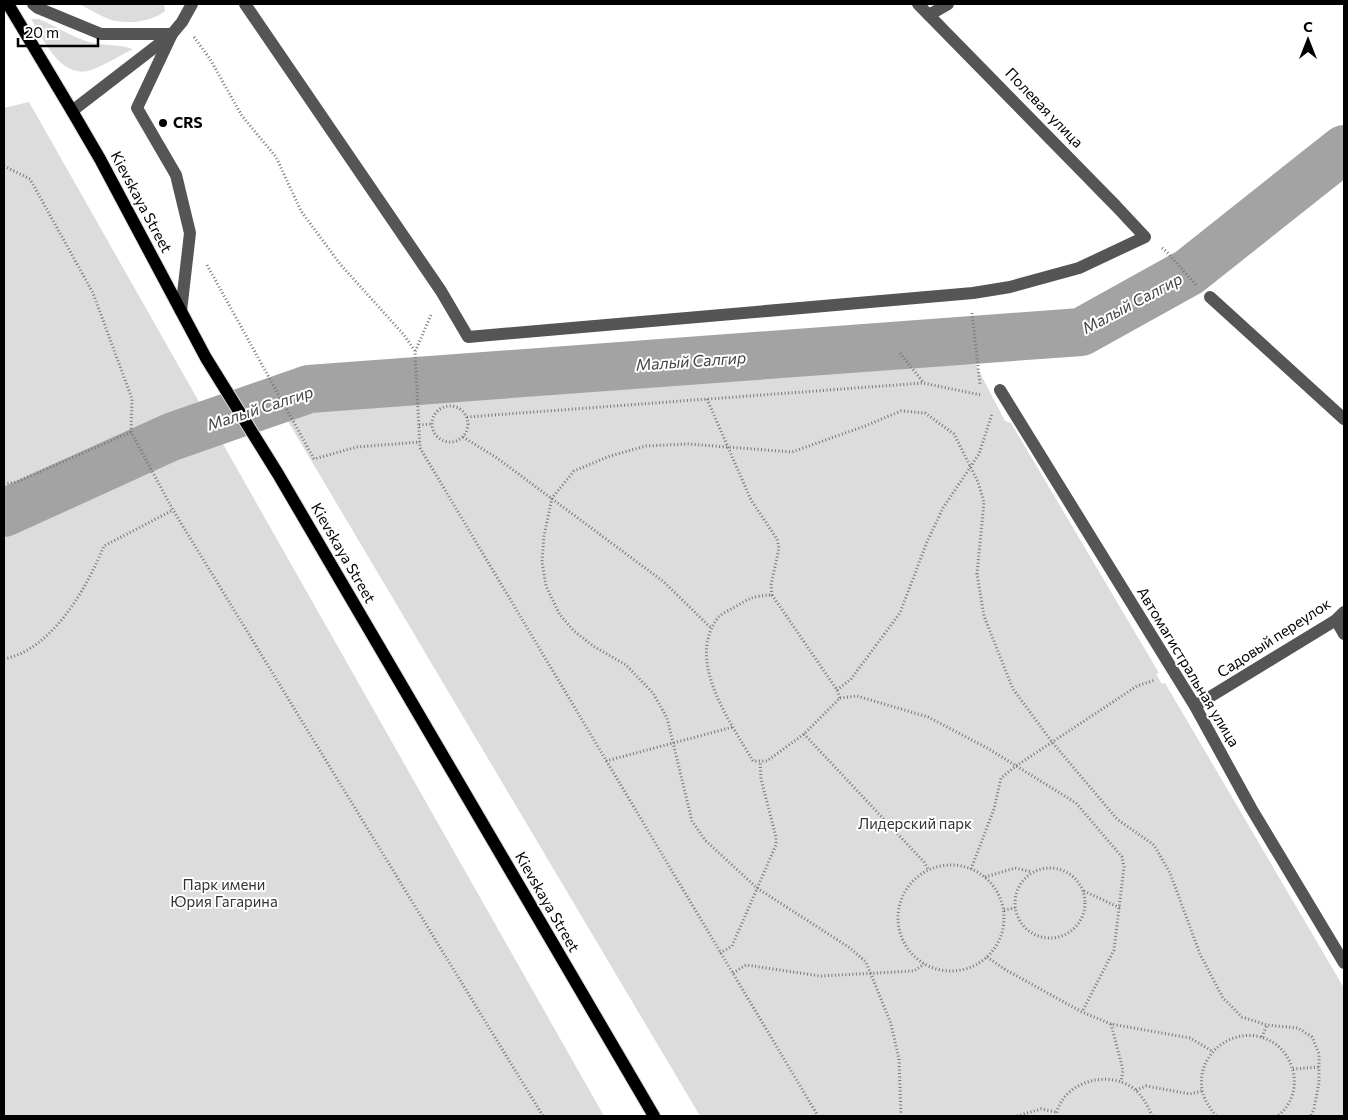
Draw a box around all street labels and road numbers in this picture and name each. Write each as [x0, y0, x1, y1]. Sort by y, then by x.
street label: Полевая улица [1002, 64, 1087, 151]
street label: Kievskaya Street [107, 148, 176, 255]
street label: Kievskaya Street [308, 499, 380, 606]
street label: Автомагистральная улица [1134, 583, 1244, 750]
street label: Садовый переулок [1213, 594, 1334, 681]
street label: Kievskaya Street [512, 848, 584, 955]

